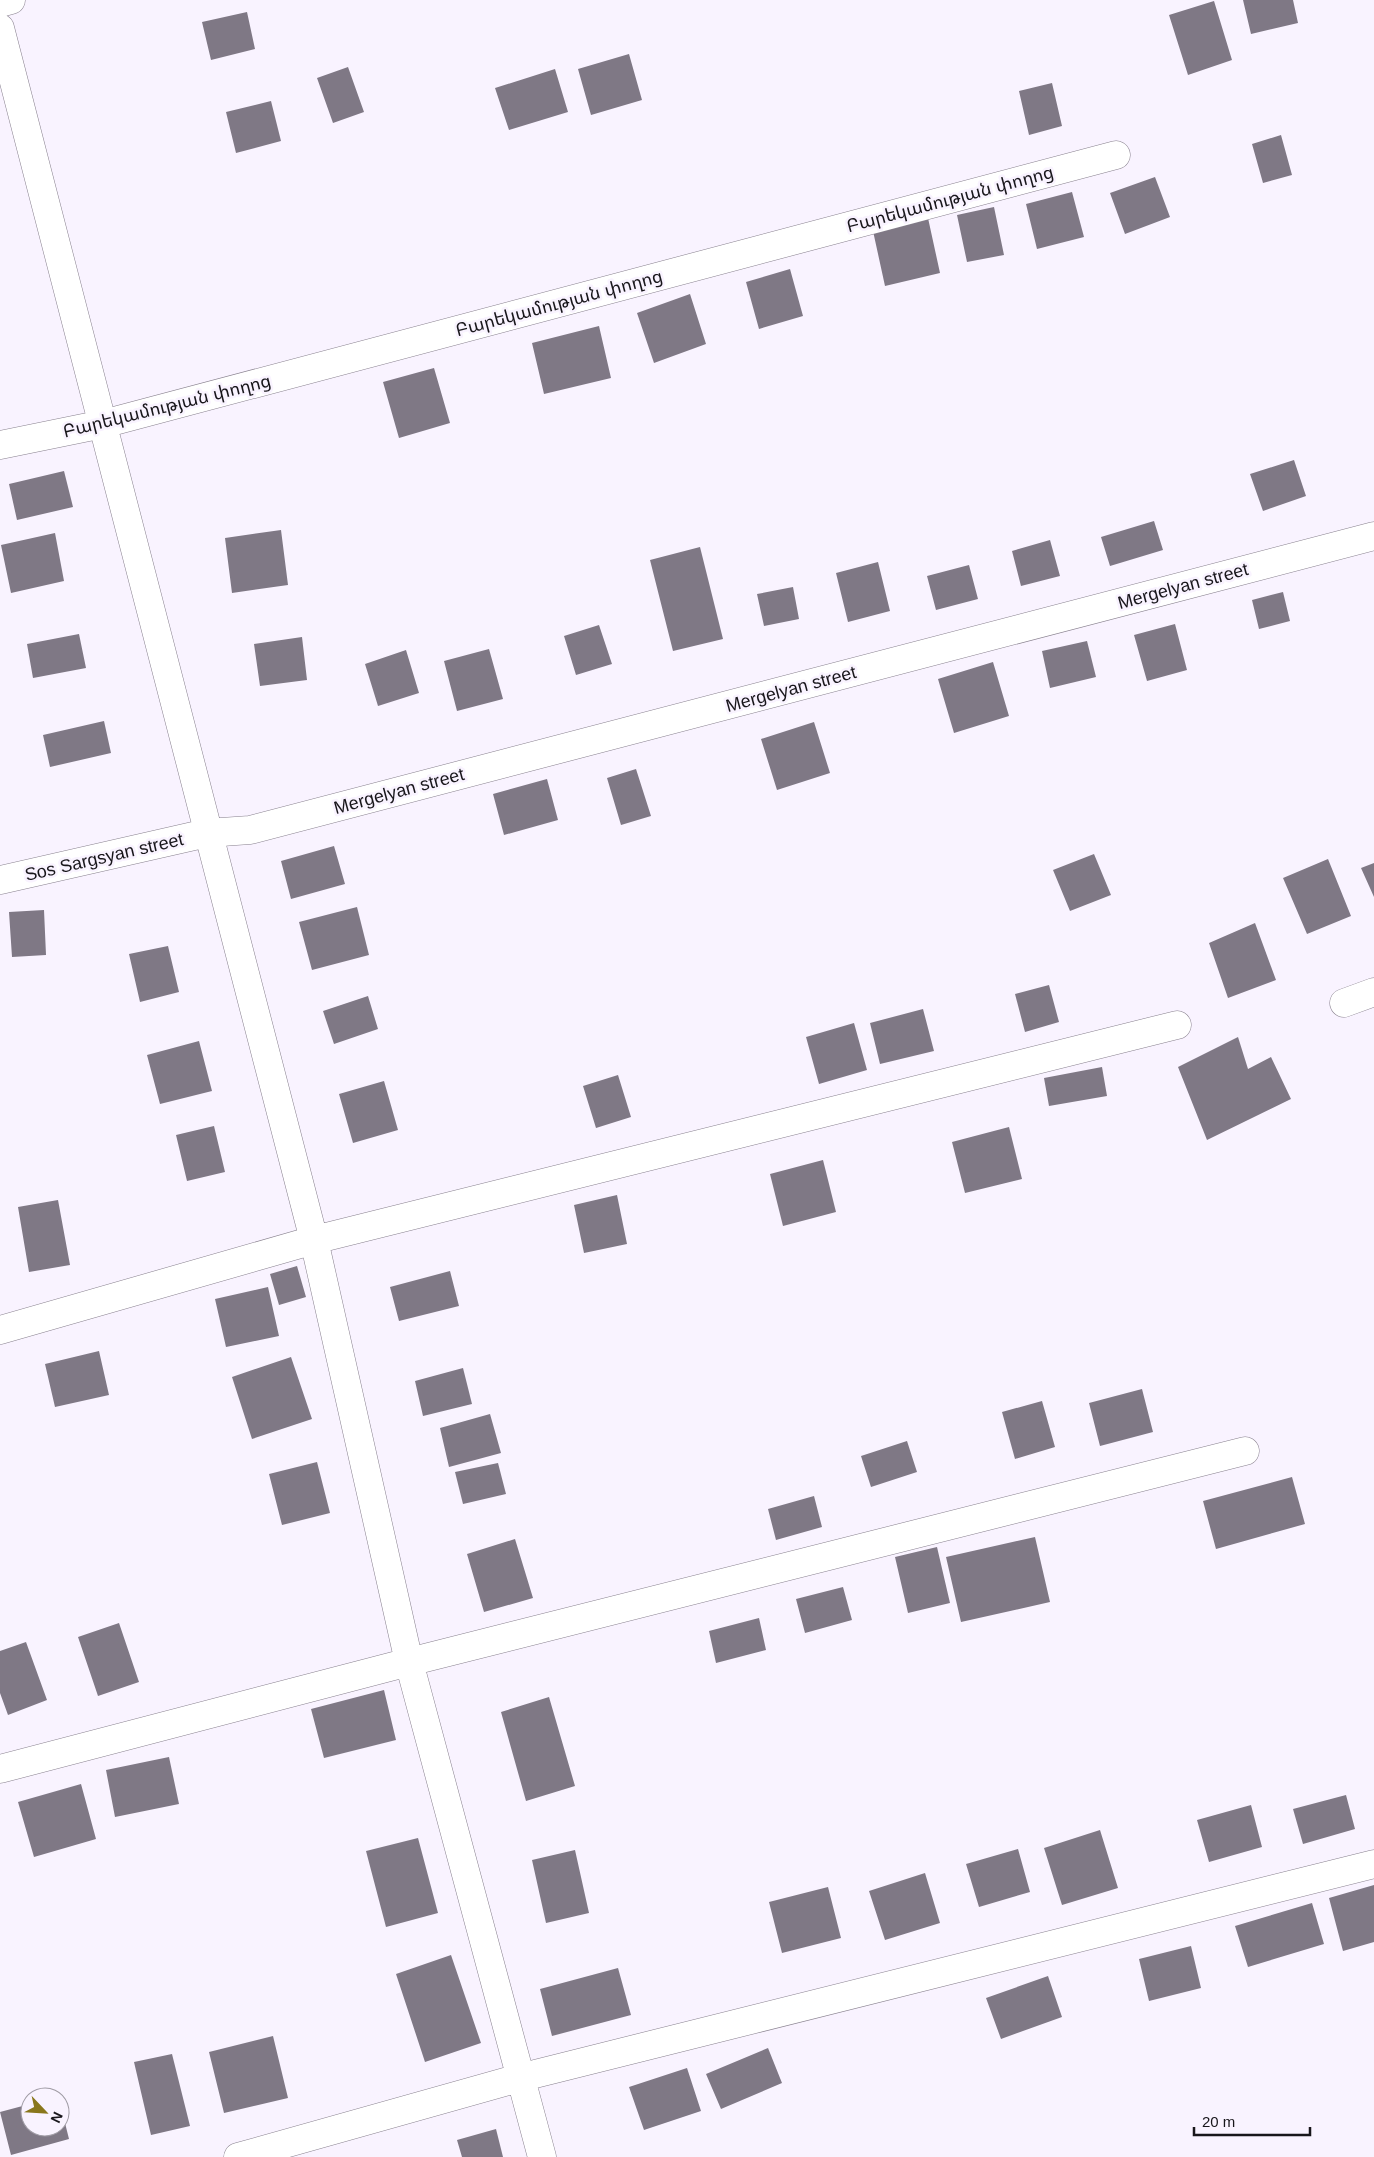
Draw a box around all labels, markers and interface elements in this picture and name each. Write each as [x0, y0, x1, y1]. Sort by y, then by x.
street label: Բարեկամության փողոց [844, 162, 1056, 236]
street label: Բարեկամության փողոց [453, 266, 665, 340]
street label: Բարեկամության փողոց [61, 370, 273, 442]
street label: Mergelyan street [1116, 559, 1250, 613]
street label: Mergelyan street [724, 662, 858, 716]
street label: Mergelyan street [332, 764, 466, 818]
street label: Sos Sargsyan street [23, 829, 185, 885]
north arrow [20, 2087, 70, 2137]
scale bar [1194, 2104, 1310, 2136]
text: N [47, 2110, 66, 2125]
text: 20 m [1202, 2113, 1235, 2130]

